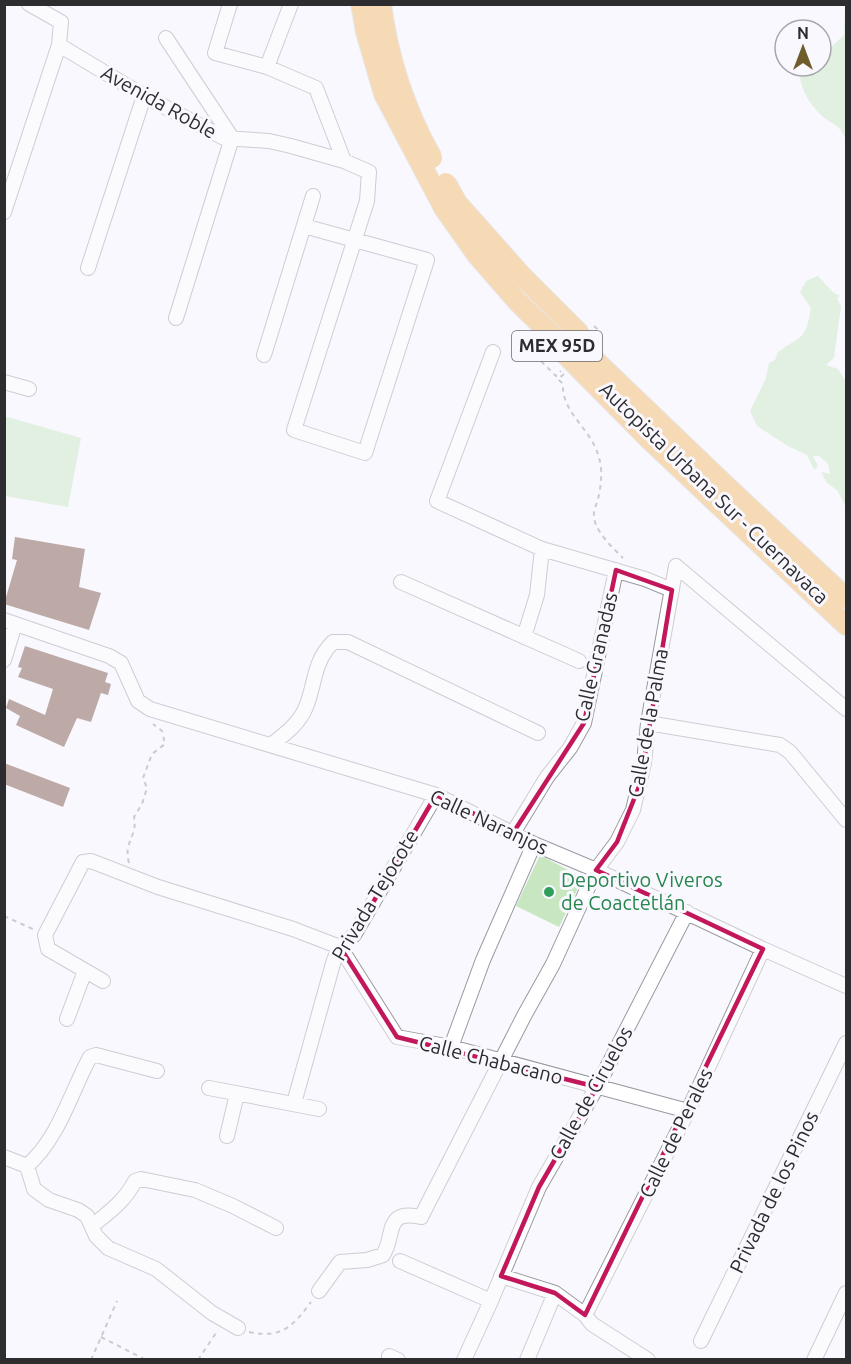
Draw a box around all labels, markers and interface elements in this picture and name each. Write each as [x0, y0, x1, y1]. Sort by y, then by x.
north arrow [773, 18, 833, 78]
text: N [797, 24, 809, 42]
street label: Avenida Roble [97, 60, 221, 143]
road number: MEX 95D [512, 331, 602, 361]
street label: Autopista Urbana Sur - Cuernavaca [595, 377, 834, 608]
street label: Calle Granadas [569, 590, 622, 724]
street label: Calle de la Palma [623, 647, 672, 799]
street label: Calle Naranjos [426, 784, 552, 859]
street label: Privada Tejocote [326, 825, 423, 964]
place label: Deportivo Viveros de Coactetlán [561, 868, 723, 914]
marker: Deportivo Viveros de Coactetlán [542, 885, 556, 899]
street label: Calle de Ciruelos [544, 1022, 637, 1163]
street label: Calle Chabacano [417, 1031, 565, 1088]
street label: Calle de Perales [634, 1064, 717, 1201]
street label: Privada de los Pinos [724, 1107, 823, 1276]

